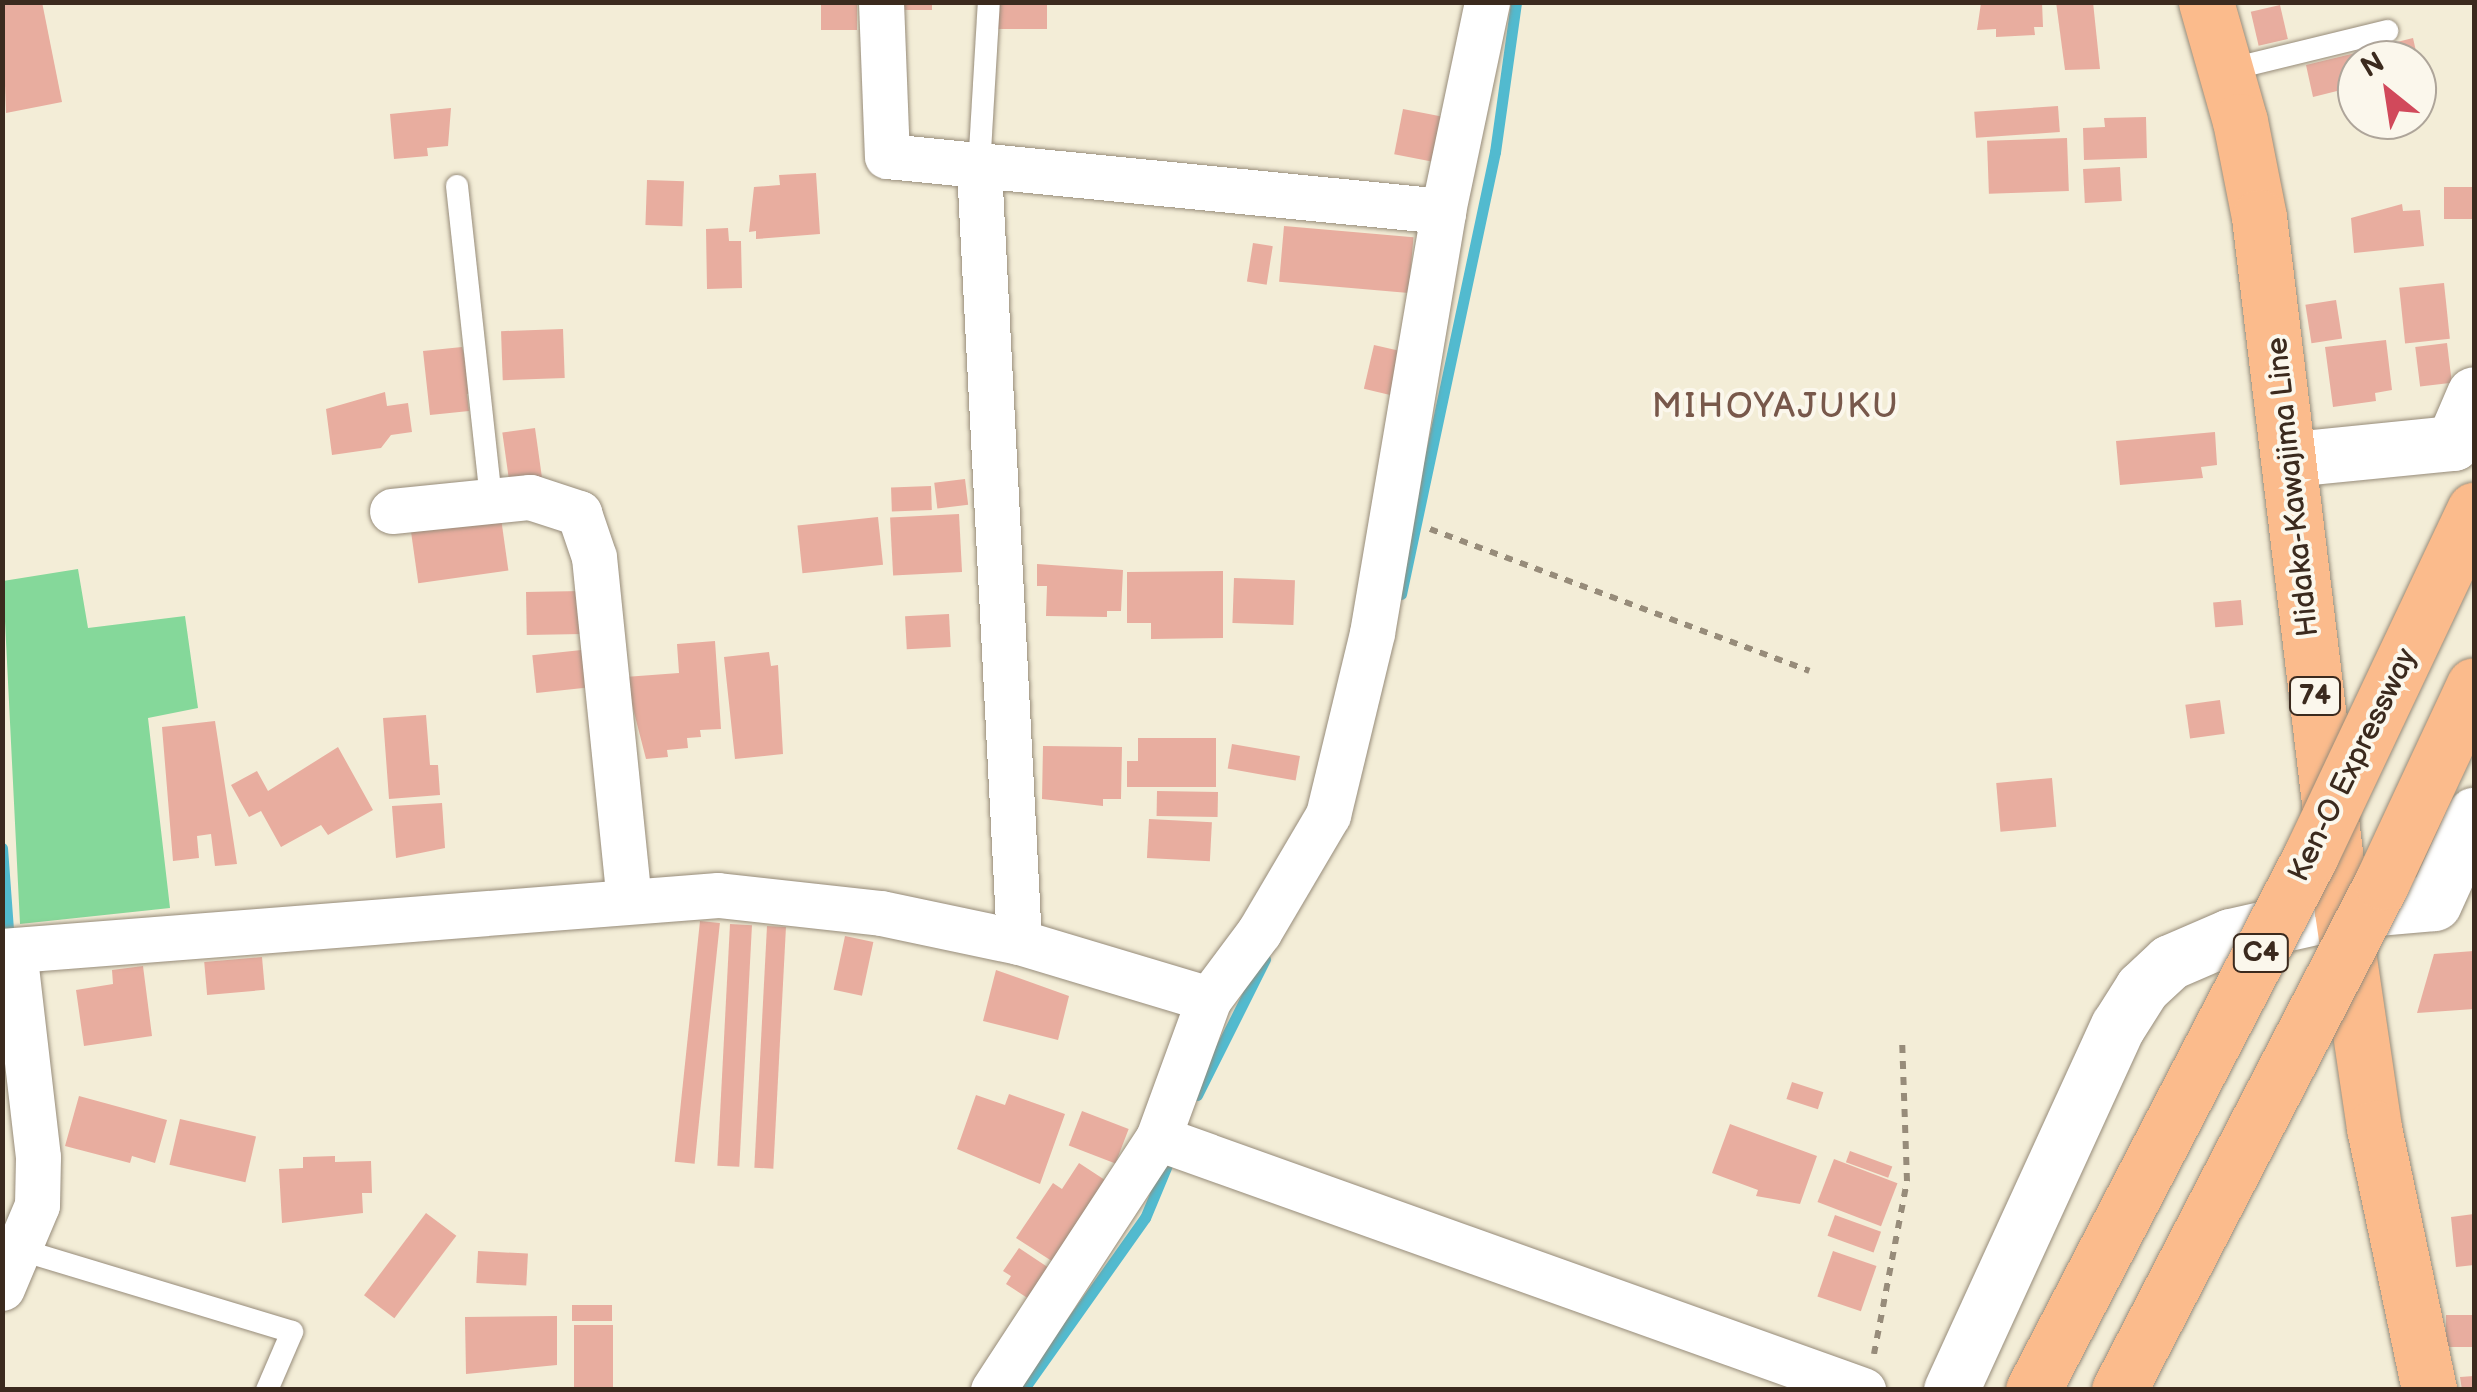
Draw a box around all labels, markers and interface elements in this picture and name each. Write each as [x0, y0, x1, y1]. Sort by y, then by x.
north arrow [2337, 40, 2437, 140]
text: N [2355, 46, 2390, 85]
street label: Hidaka-Kawajima Line [2259, 335, 2327, 639]
district label: MIHOYAJUKU [1652, 386, 1900, 428]
street label: Ken-O Expressway [2281, 643, 2425, 887]
road number: 74 [2288, 673, 2342, 719]
road number: C4 [2231, 930, 2291, 976]

